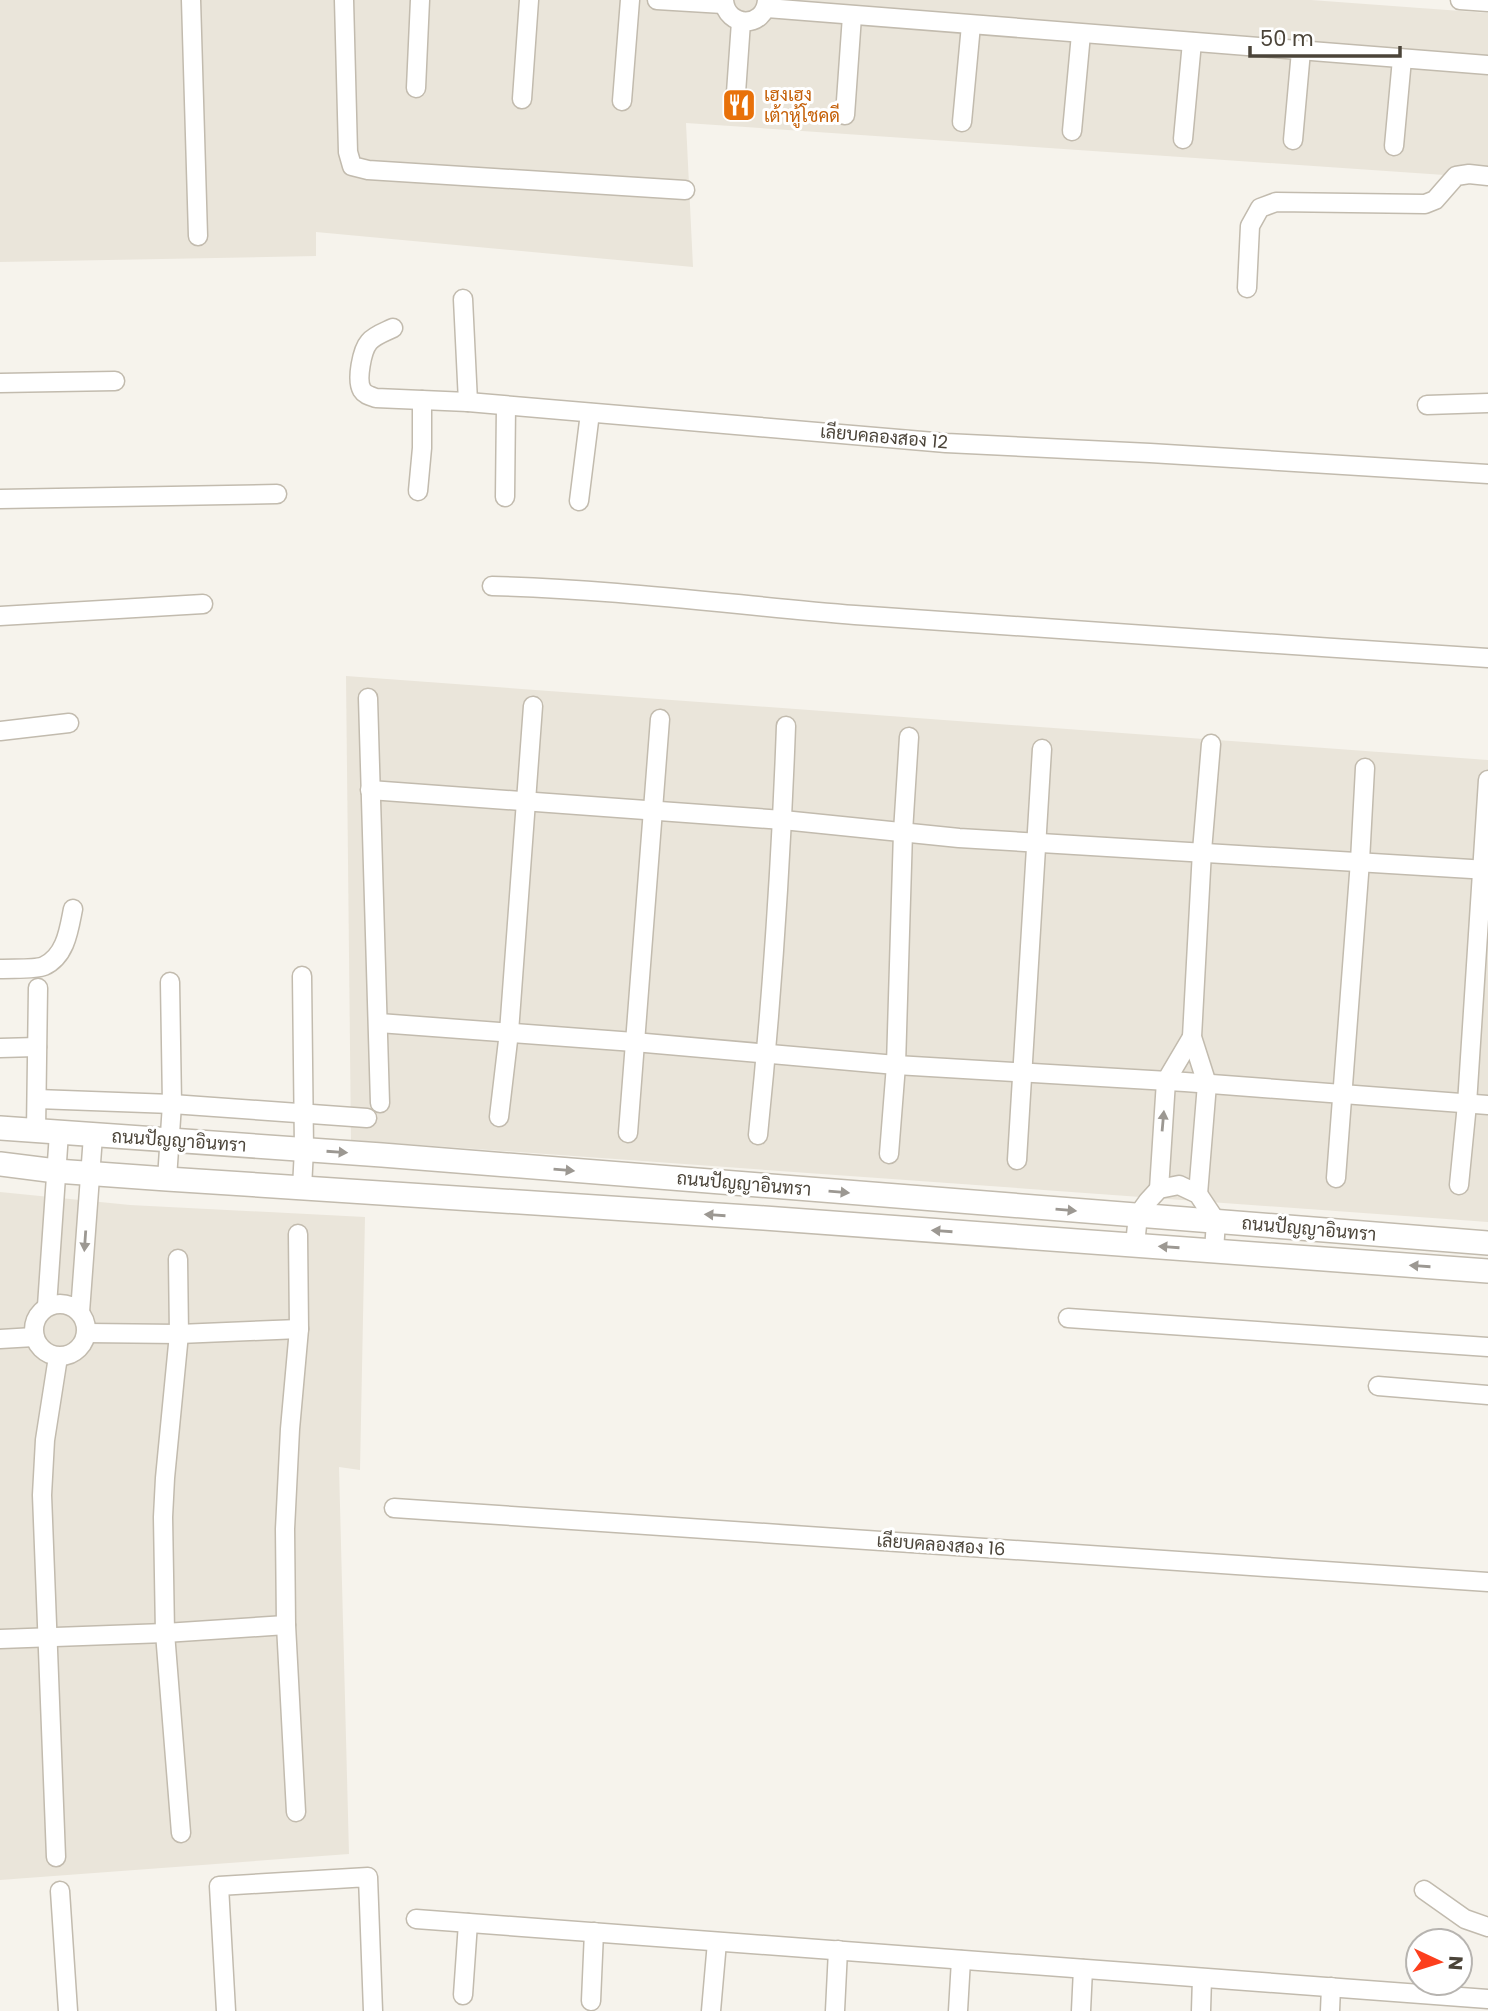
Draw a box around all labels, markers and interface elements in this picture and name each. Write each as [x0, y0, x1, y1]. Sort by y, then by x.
scale bar [1250, 14, 1400, 58]
text: 50 m [1260, 24, 1314, 53]
place label: เฮงเฮง เต้าหู้โชคดี [764, 82, 840, 129]
restaurant icon: เฮงเฮง เต้าหู้โชคดี [720, 86, 758, 124]
street label: เลียบคลองสอง 12 [819, 418, 949, 455]
one-way arrow [1158, 1110, 1169, 1132]
street label: ถนนปัญญาอินทรา [111, 1123, 247, 1158]
one-way arrow [326, 1147, 348, 1158]
one-way arrow [553, 1165, 575, 1176]
street label: ถนนปัญญาอินทรา [676, 1165, 812, 1202]
one-way arrow [829, 1187, 851, 1198]
one-way arrow [1055, 1205, 1077, 1216]
one-way arrow [704, 1209, 726, 1220]
street label: ถนนปัญญาอินทรา [1241, 1210, 1377, 1247]
one-way arrow [930, 1225, 952, 1236]
one-way arrow [79, 1230, 90, 1252]
one-way arrow [1157, 1241, 1179, 1252]
one-way arrow [1409, 1260, 1431, 1271]
street label: เลียบคลองสอง 16 [876, 1528, 1006, 1561]
north arrow [1404, 1927, 1474, 1997]
text: N [1441, 1955, 1469, 1971]

